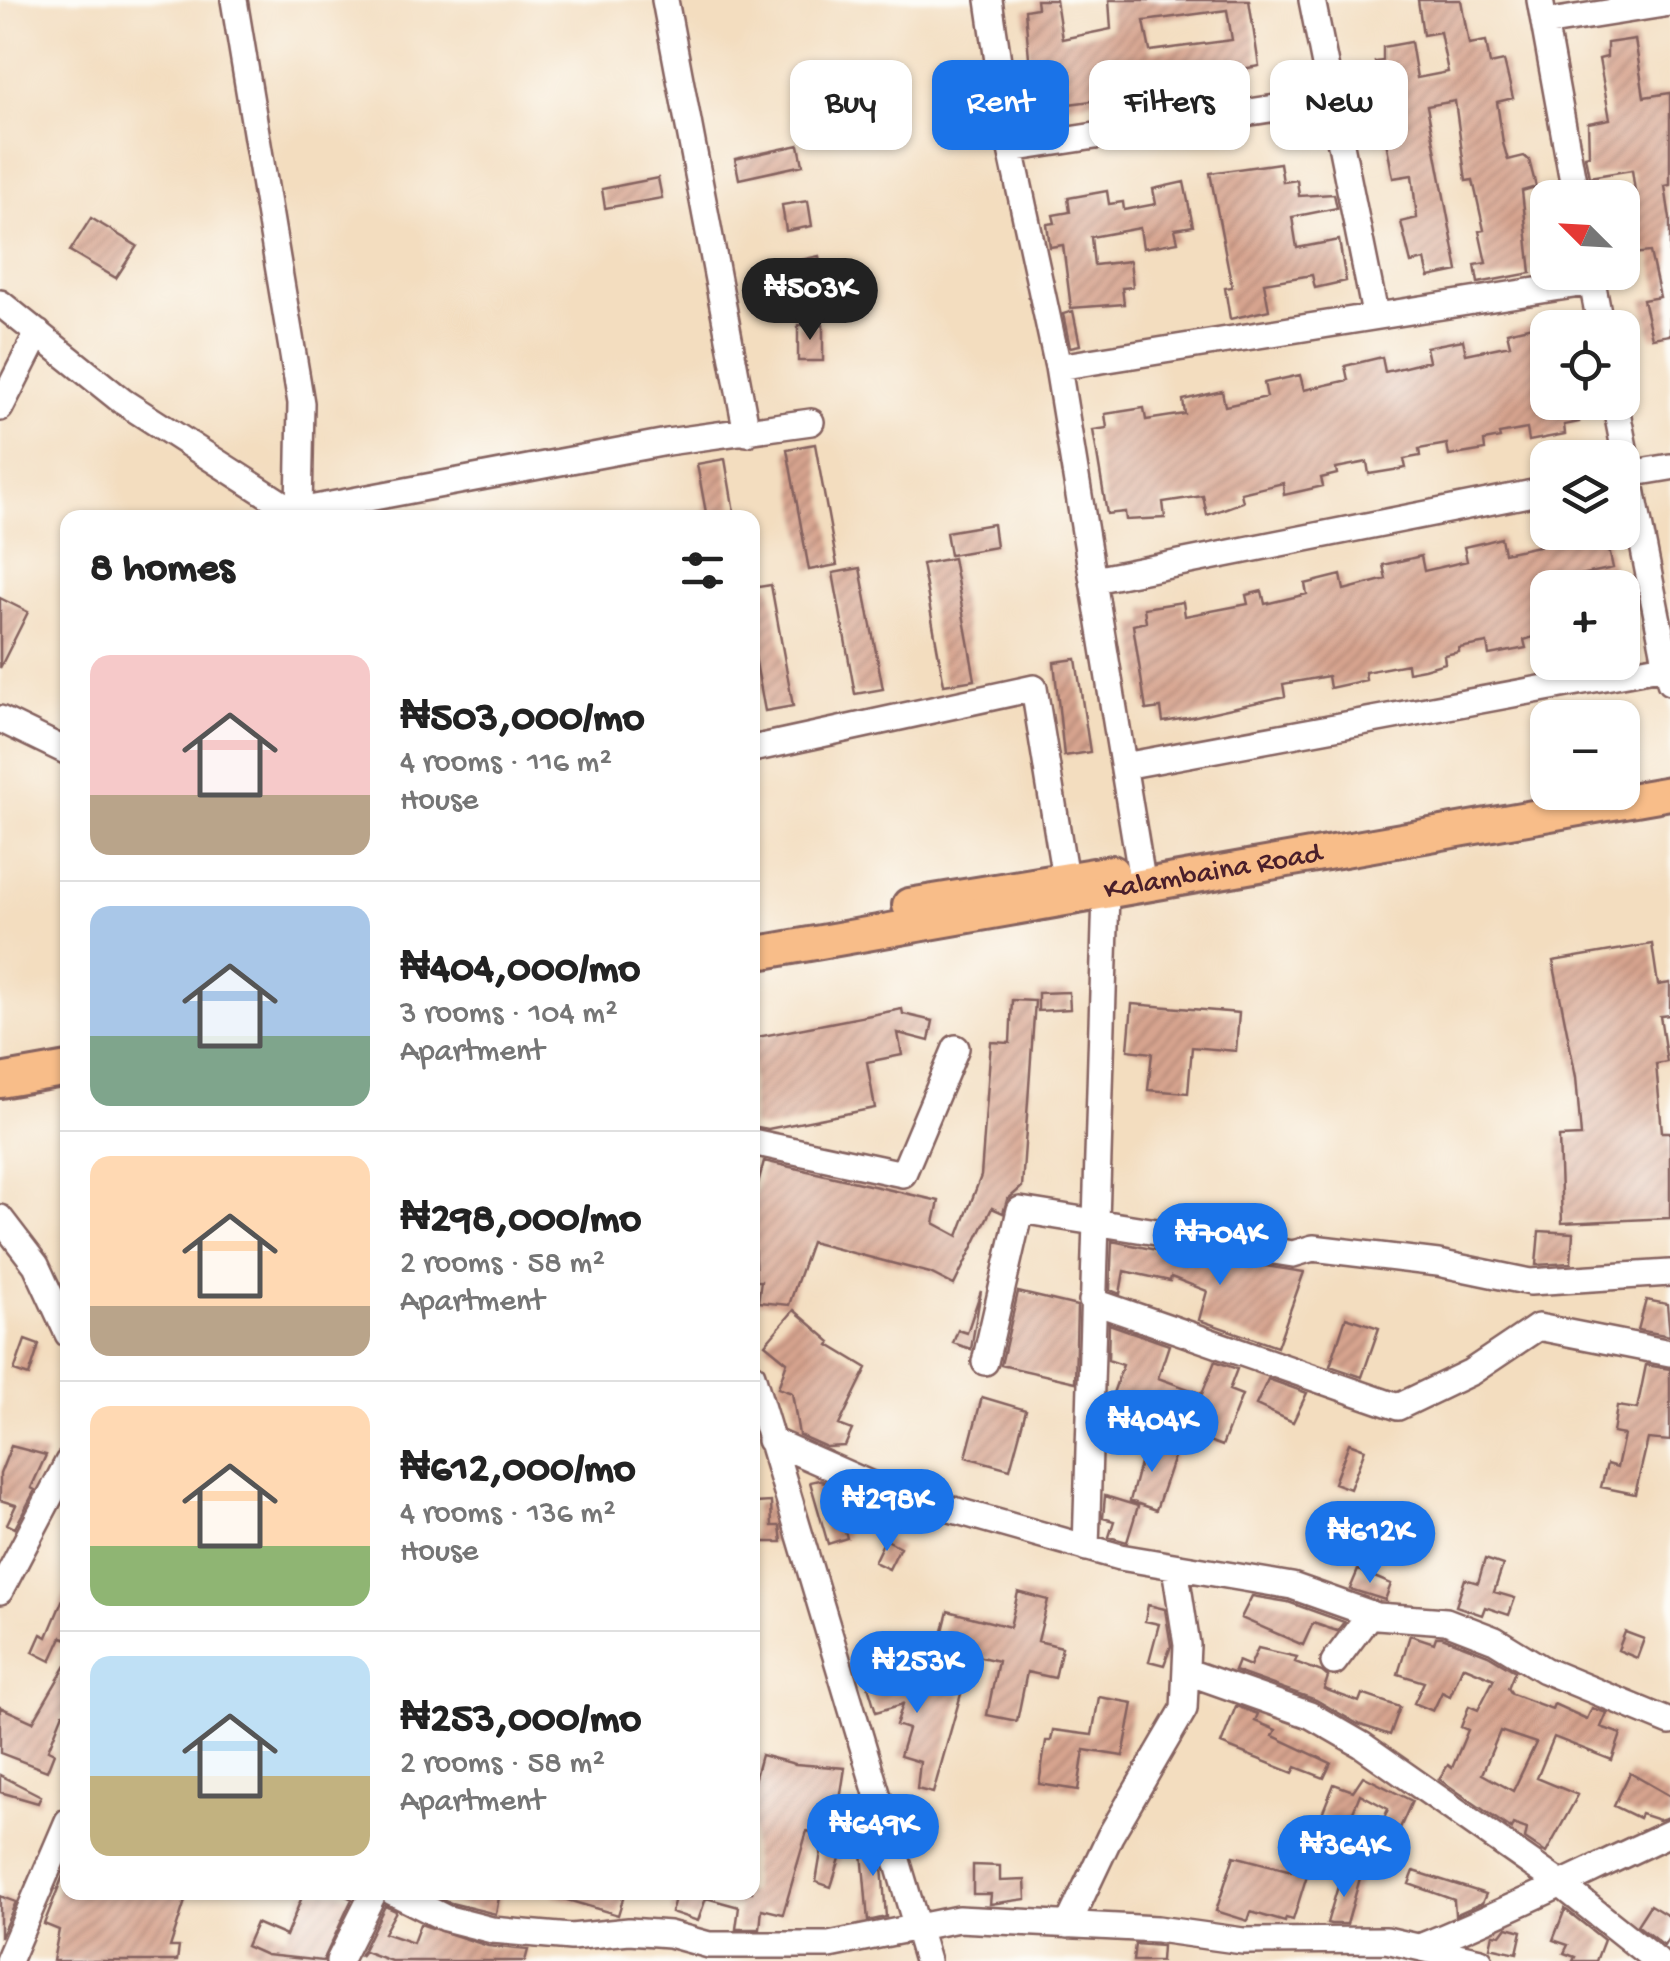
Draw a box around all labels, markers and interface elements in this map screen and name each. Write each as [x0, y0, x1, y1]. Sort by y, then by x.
chip: Buy [790, 60, 912, 150]
chip: Rent [932, 60, 1069, 150]
chip: Filters [1089, 60, 1250, 150]
chip: New [1270, 60, 1408, 150]
north arrow [1530, 180, 1640, 290]
map controls [1530, 180, 1640, 810]
pin: ₦503K [740, 258, 880, 343]
text: ₦503K [764, 271, 856, 309]
button: locate [1530, 310, 1640, 420]
button: layers [1530, 440, 1640, 550]
icon: filters [675, 543, 730, 598]
text: 8 homes [90, 546, 234, 595]
button: + [1530, 570, 1640, 680]
icon: home [170, 695, 290, 815]
text: ₦503,000/mo [400, 696, 645, 745]
button: − [1530, 700, 1640, 810]
text: 4 rooms · 116 m² [400, 745, 612, 783]
text: House [400, 783, 478, 821]
street label: Kalambaina Road [1101, 836, 1327, 909]
icon: home [170, 946, 290, 1066]
text: ₦404,000/mo [400, 947, 640, 996]
text: 3 rooms · 104 m² [400, 996, 618, 1034]
text: Apartment [400, 1034, 544, 1072]
icon: home [170, 1196, 290, 1316]
text: ₦298,000/mo [400, 1197, 641, 1246]
pin: ₦704K [1150, 1203, 1290, 1288]
text: ₦704K [1175, 1216, 1265, 1254]
text: 2 rooms · 58 m² [400, 1246, 605, 1284]
text: Apartment [400, 1284, 544, 1322]
pin: ₦404K [1082, 1390, 1222, 1475]
text: ₦404K [1107, 1403, 1197, 1441]
icon: home [170, 1446, 290, 1566]
text: ₦612,000/mo [400, 1447, 636, 1496]
pin: ₦298K [817, 1469, 957, 1554]
text: ₦298K [842, 1482, 932, 1520]
text: 4 rooms · 136 m² [400, 1496, 616, 1534]
pin: ₦612K [1300, 1501, 1440, 1586]
text: ₦612K [1327, 1514, 1413, 1552]
text: House [400, 1534, 478, 1572]
pin: ₦253K [847, 1631, 987, 1716]
text: ₦253K [872, 1644, 962, 1682]
icon: home [170, 1696, 290, 1816]
text: ₦253,000/mo [400, 1697, 641, 1746]
text: 2 rooms · 58 m² [400, 1746, 605, 1784]
text: Apartment [400, 1784, 544, 1822]
pin: ₦649K [803, 1794, 943, 1879]
text: ₦649K [829, 1807, 917, 1845]
pin: ₦364K [1274, 1815, 1414, 1900]
text: ₦364K [1300, 1828, 1388, 1866]

